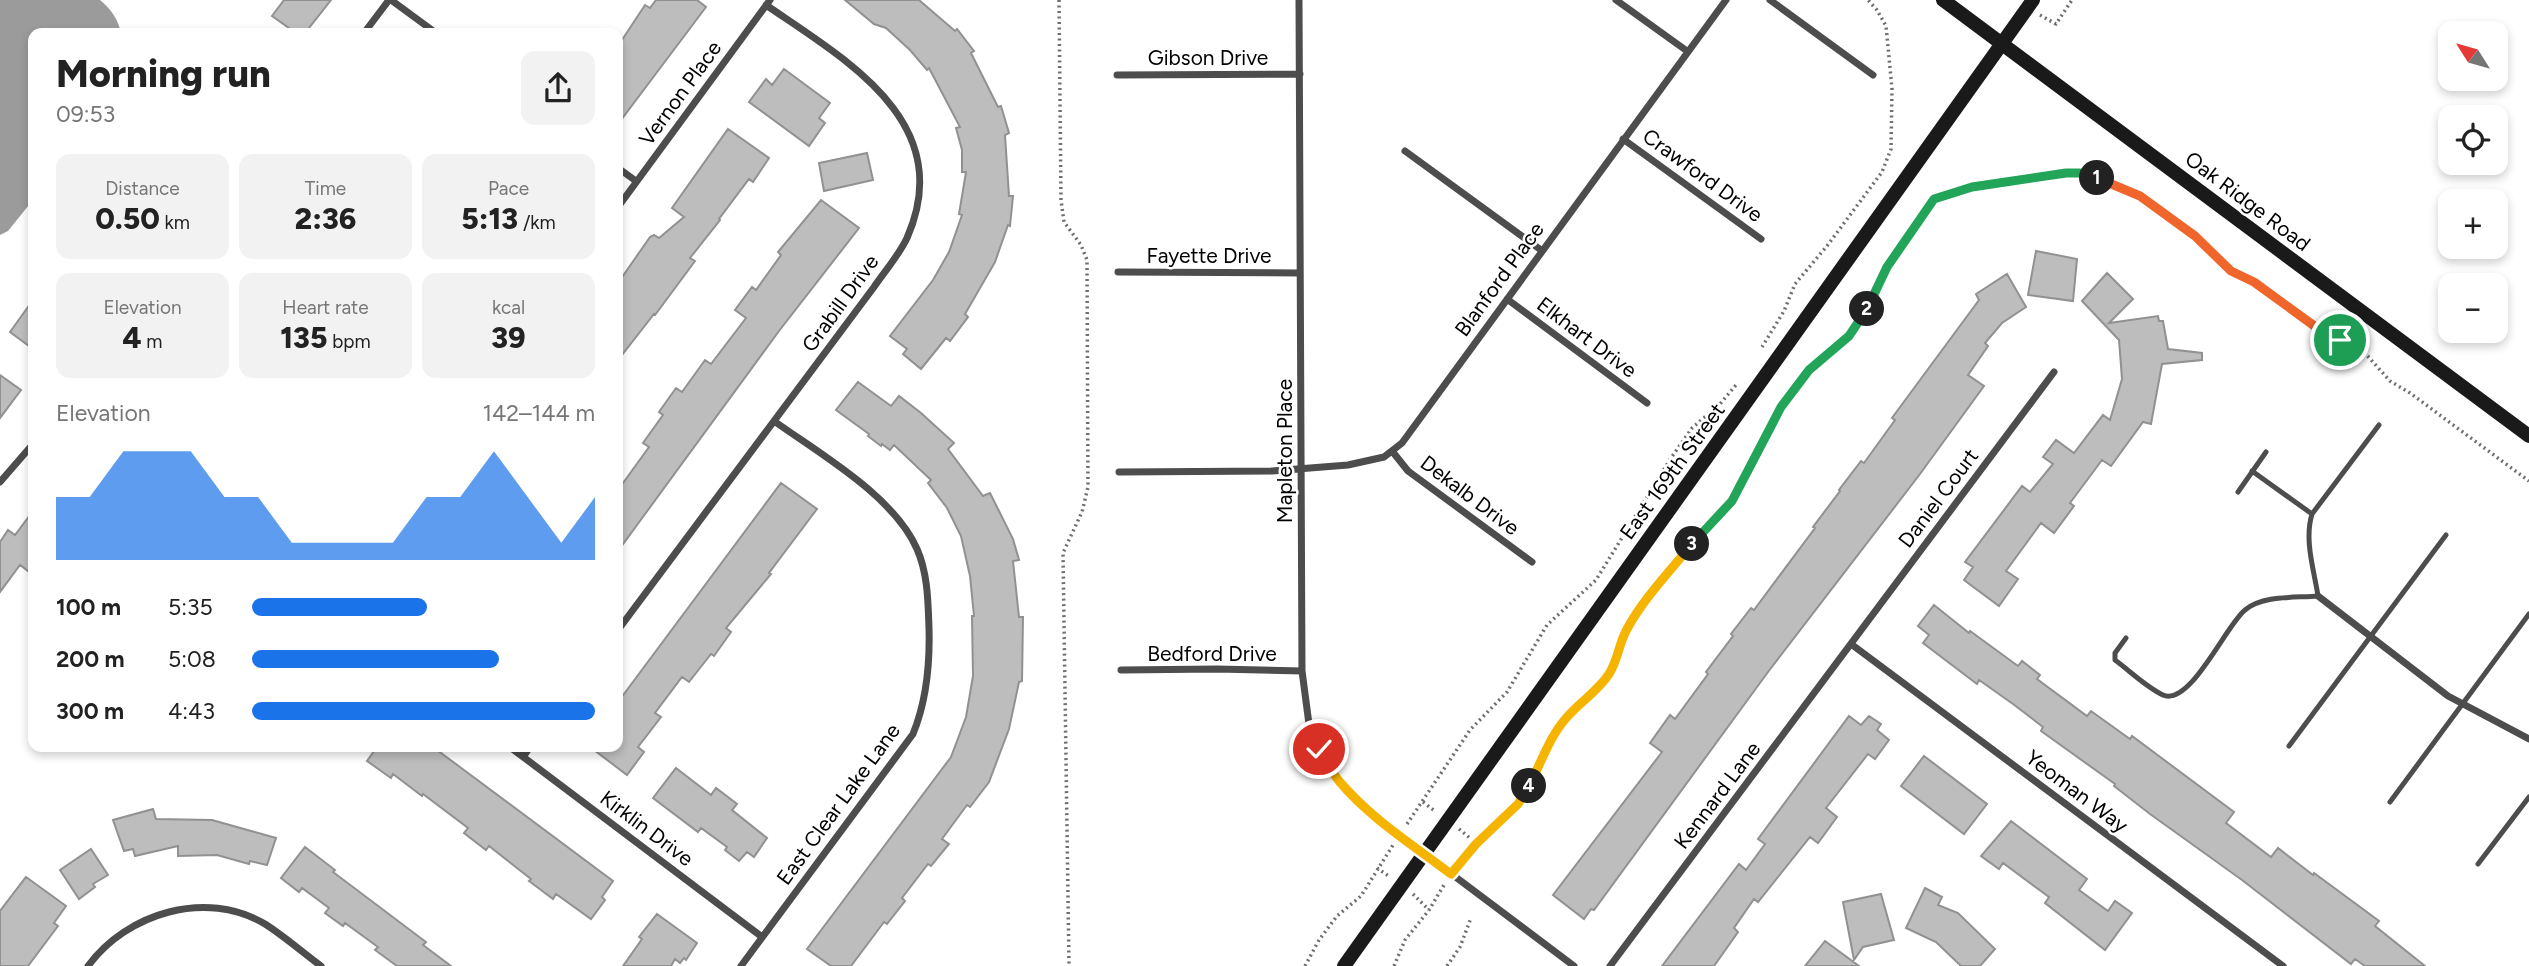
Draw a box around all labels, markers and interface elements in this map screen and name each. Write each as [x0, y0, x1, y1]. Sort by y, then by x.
north arrow [2438, 21, 2508, 91]
map controls [2438, 21, 2508, 343]
street label: Vernon Place [634, 36, 726, 150]
street label: Gibson Drive [1148, 45, 1268, 70]
text: Morning run [56, 51, 271, 97]
button: share [521, 51, 595, 125]
text: 09:53 [56, 100, 115, 128]
button: locate [2438, 105, 2508, 175]
street label: Crawford Drive [1638, 123, 1768, 227]
street label: Oak Ridge Road [2181, 146, 2315, 256]
pin: 1 [2080, 160, 2114, 196]
text: 1 [2092, 166, 2101, 189]
text: Distance [105, 177, 180, 200]
text: Time [305, 177, 346, 200]
text: Pace [488, 177, 529, 200]
button: + [2438, 189, 2508, 259]
text: 0.50 [95, 200, 160, 237]
text: 2:36 [295, 200, 356, 237]
text: 5:13 [461, 200, 518, 237]
text: km [160, 211, 190, 234]
text: /km [518, 211, 556, 234]
street label: Blanford Place [1449, 217, 1549, 341]
street label: Fayette Drive [1146, 243, 1272, 268]
street label: Grabill Drive [796, 250, 884, 356]
button: − [2438, 273, 2508, 343]
street label: Elkhart Drive [1532, 291, 1642, 383]
pin: 2 [1850, 292, 1884, 326]
text: Elevation [103, 296, 182, 319]
text: Heart rate [282, 296, 369, 319]
text: kcal [492, 296, 525, 319]
text: 2 [1861, 297, 1872, 320]
pin [2310, 310, 2370, 370]
text: 4 [122, 319, 142, 356]
text: 135 [280, 319, 327, 356]
text: 39 [491, 319, 526, 356]
icon: arrive [2321, 321, 2359, 359]
text: m [142, 330, 163, 353]
text: bpm [327, 330, 371, 353]
street label: Mapleton Place [1272, 379, 1297, 523]
street label: East 169th Street [1614, 398, 1730, 544]
text: Elevation [56, 399, 151, 427]
text: 142–144 m [482, 399, 595, 427]
street label: Daniel Court [1893, 444, 1983, 552]
street label: Dekalb Drive [1416, 450, 1524, 540]
pin: 3 [1674, 526, 1710, 562]
text: 3 [1686, 532, 1697, 555]
text: 100 m [56, 593, 121, 621]
text: 5:35 [168, 593, 213, 621]
street label: Bedford Drive [1147, 641, 1277, 666]
text: 200 m [56, 645, 125, 673]
text: 5:08 [168, 645, 216, 673]
text: 300 m [56, 697, 124, 725]
text: 4:43 [168, 697, 215, 725]
street label: East Clear Lake Lane [771, 718, 905, 890]
pin [1289, 719, 1349, 779]
icon: check [1300, 730, 1338, 768]
street label: Kennard Lane [1669, 737, 1765, 853]
street label: Yeoman Way [2021, 744, 2133, 838]
pin: 4 [1512, 768, 1546, 804]
text: 4 [1522, 774, 1535, 797]
street label: Kirklin Drive [596, 785, 698, 871]

